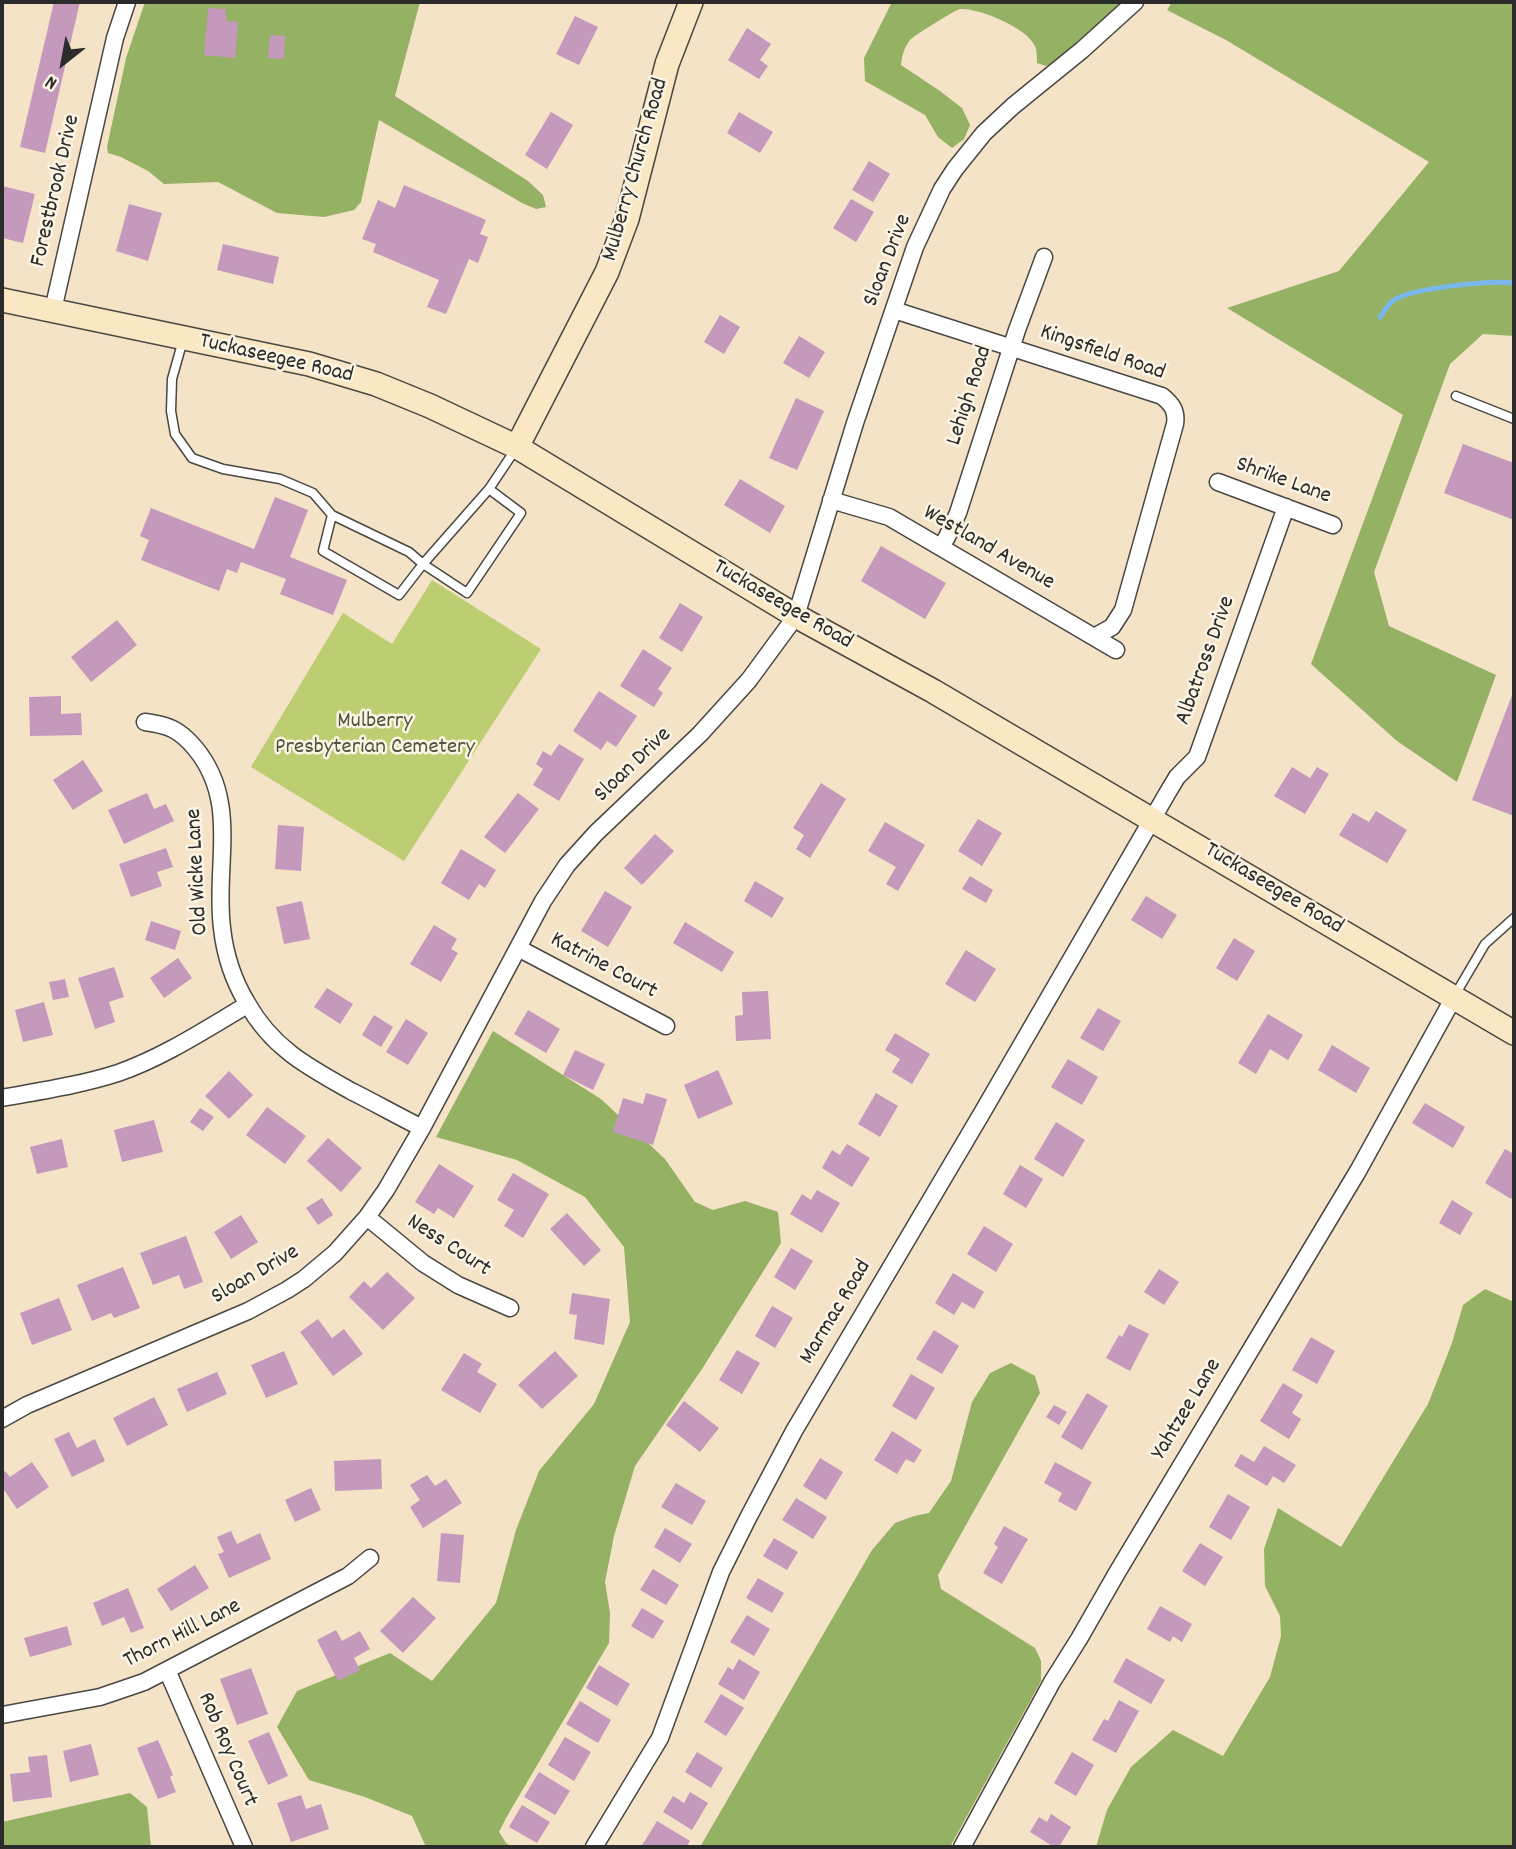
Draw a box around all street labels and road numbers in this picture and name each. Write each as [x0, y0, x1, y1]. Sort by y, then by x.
street label: Mulberry Church Road [598, 75, 676, 265]
street label: Forestbrook Drive [26, 112, 88, 270]
street label: Sloan Drive [859, 211, 919, 311]
street label: Kingsfield Road [1036, 320, 1168, 388]
street label: Tuckaseegee Road [196, 329, 356, 391]
street label: Lehigh Road [942, 343, 1000, 449]
street label: Shrike Lane [1232, 452, 1334, 512]
street label: Westland Avenue [917, 500, 1059, 598]
street label: Tuckaseegee Road [707, 555, 857, 657]
street label: Albatross Drive [1171, 593, 1243, 729]
street label: Sloan Drive [590, 722, 678, 810]
street label: Old Wicke Lane [182, 808, 216, 936]
street label: Tuckaseegee Road [1199, 838, 1347, 942]
street label: Katrine Court [545, 927, 661, 1007]
street label: Ness Court [401, 1210, 495, 1284]
street label: Sloan Drive [207, 1240, 305, 1312]
street label: Marmac Road [795, 1256, 879, 1370]
street label: Yahtzee Lane [1147, 1354, 1229, 1466]
street label: Thorn Hill Lane [120, 1594, 246, 1676]
street label: Rob Roy Court [190, 1689, 262, 1811]

